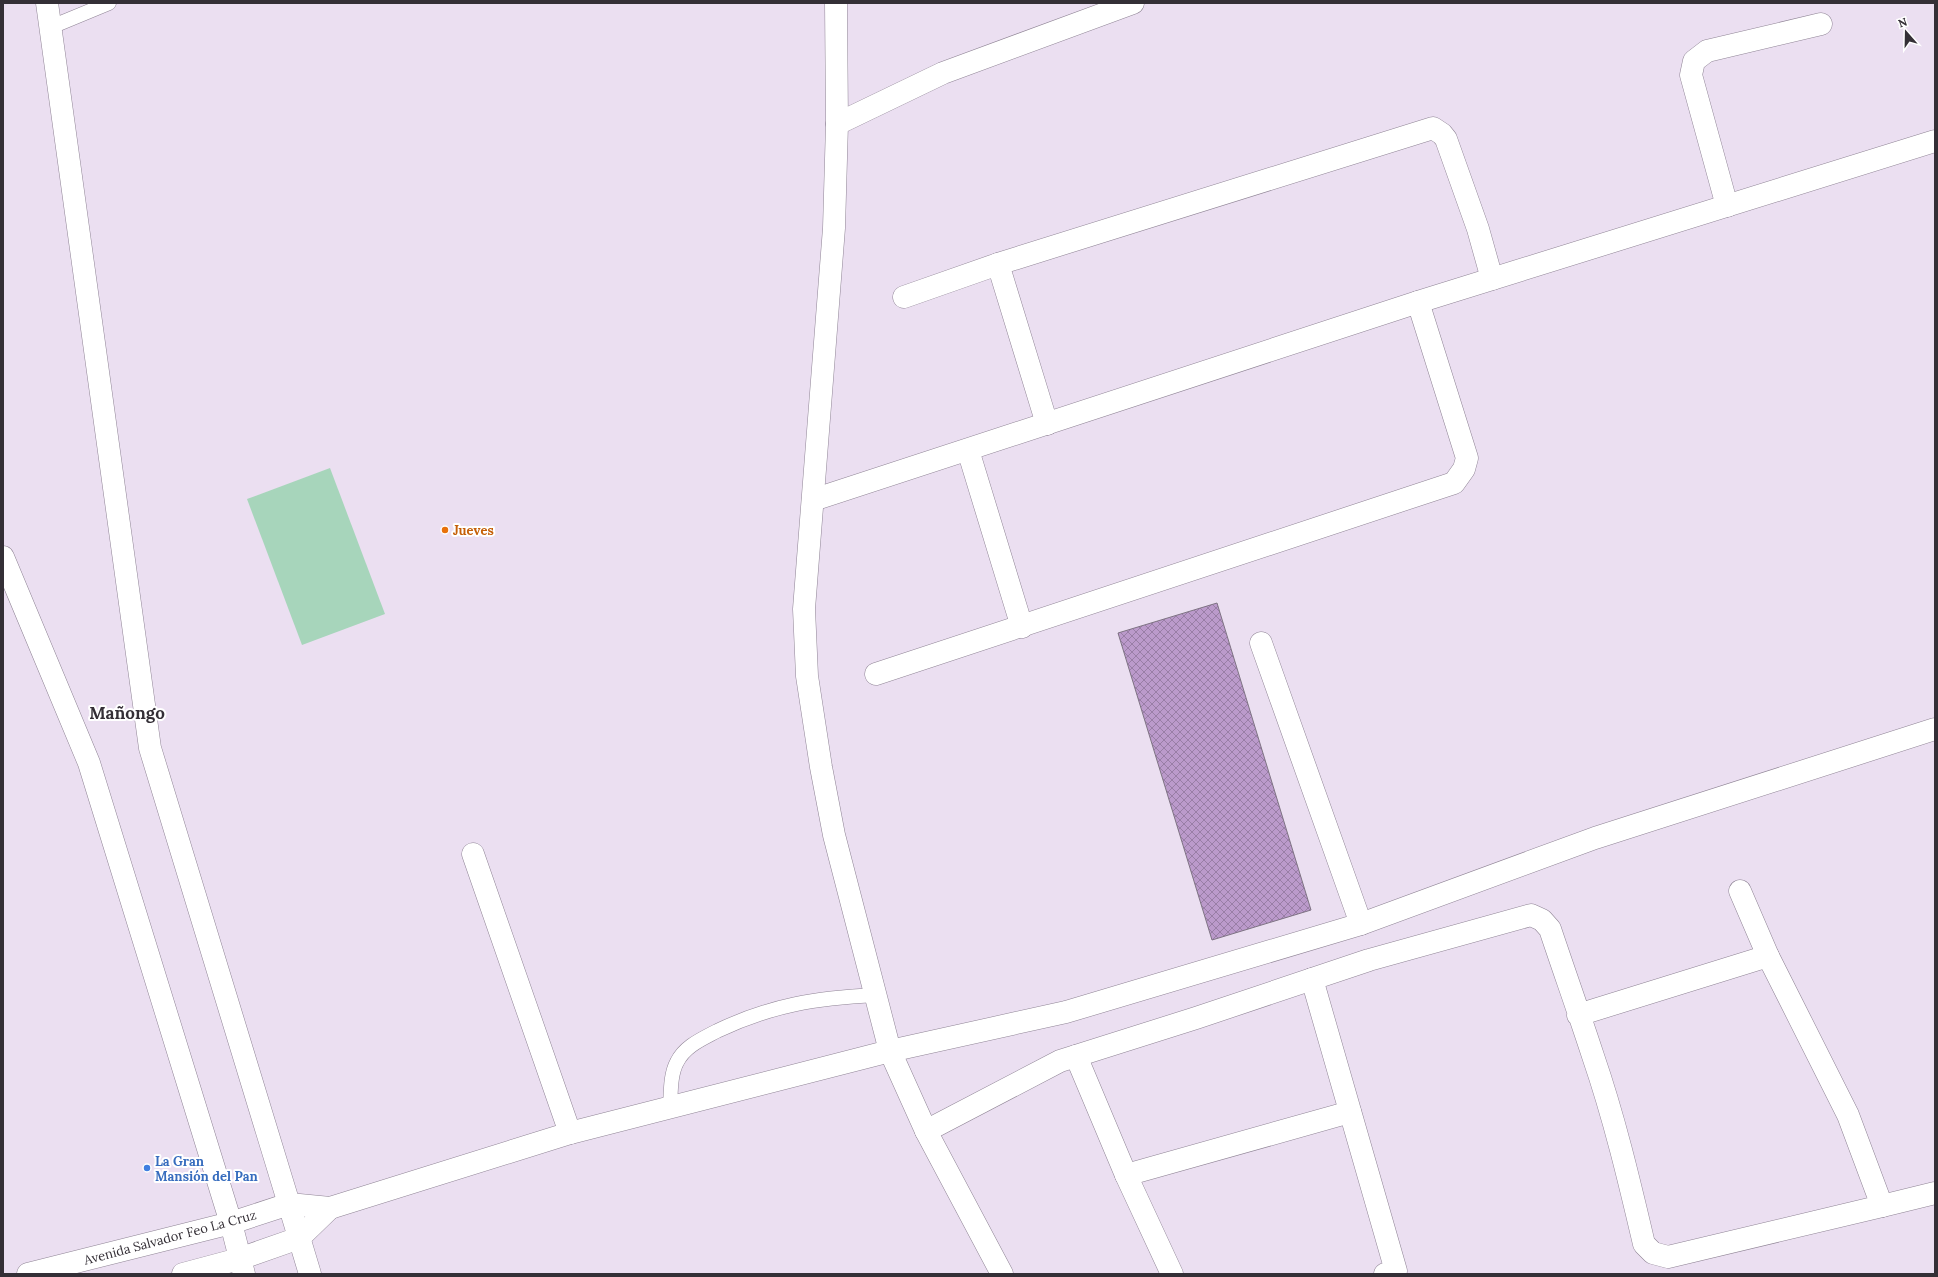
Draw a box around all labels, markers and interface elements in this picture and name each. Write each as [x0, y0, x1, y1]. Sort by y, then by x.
north arrow [1886, 12, 1926, 52]
text: N [1896, 14, 1909, 31]
place label: Jueves [453, 522, 494, 539]
marker: Jueves [440, 525, 450, 535]
district label: Mañongo [89, 702, 165, 724]
place label: La Gran Mansión del Pan [155, 1153, 258, 1185]
marker: La Gran Mansión del Pan [142, 1163, 152, 1173]
street label: Avenida Salvador Feo La Cruz [81, 1206, 259, 1269]

